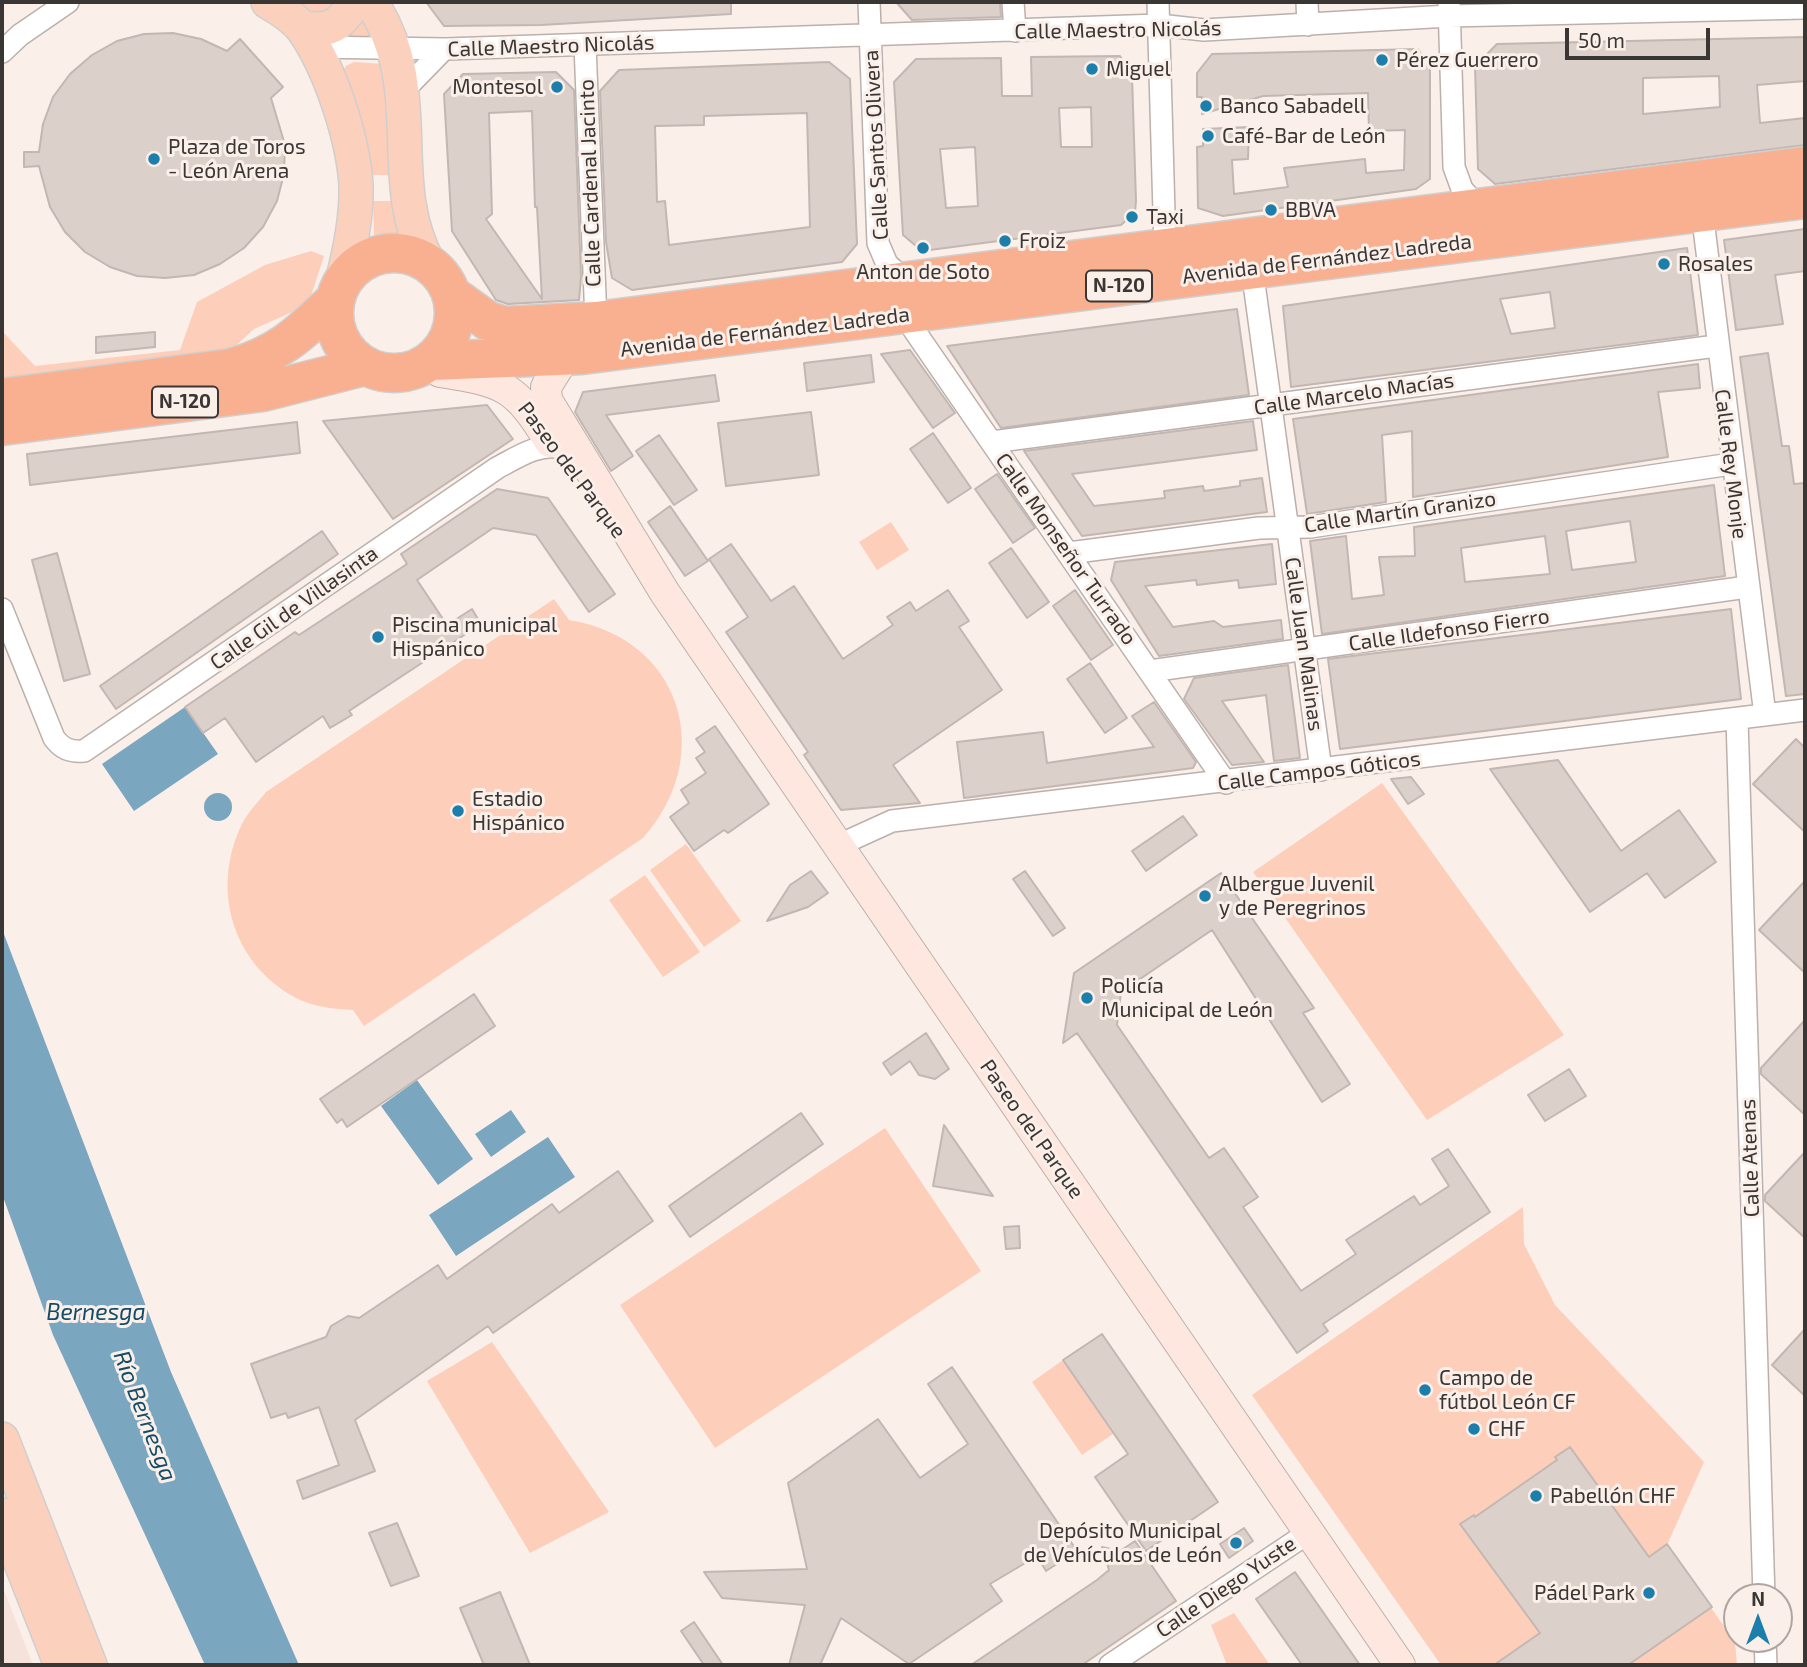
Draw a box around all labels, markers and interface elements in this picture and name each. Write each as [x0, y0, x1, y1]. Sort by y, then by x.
scale bar [1569, 14, 1714, 58]
street label: Calle Maestro Nicolás [1014, 16, 1222, 44]
text: 50 m [1578, 27, 1625, 52]
street label: Calle Maestro Nicolás [447, 30, 655, 62]
place label: Pérez Guerrero [1396, 47, 1539, 73]
street label: Calle Santos Olivera [858, 49, 894, 241]
marker: Pérez Guerrero [1374, 52, 1390, 68]
place label: Miguel [1106, 56, 1171, 82]
marker: Miguel [1084, 61, 1100, 77]
place label: Montesol [452, 74, 543, 100]
marker: Montesol [549, 79, 565, 95]
street label: Calle Cardenal Jacinto [574, 79, 606, 287]
place label: Banco Sabadell [1220, 93, 1366, 119]
marker: Banco Sabadell [1198, 98, 1214, 114]
place label: Café-Bar de León [1222, 123, 1386, 149]
marker: Café-Bar de León [1200, 128, 1216, 144]
place label: Plaza de Toros - León Arena [168, 134, 306, 184]
marker: Plaza de Toros - León Arena [146, 151, 162, 167]
place label: BBVA [1285, 197, 1336, 223]
marker: BBVA [1263, 202, 1279, 218]
place label: Taxi [1146, 204, 1184, 230]
marker: Taxi [1124, 209, 1140, 225]
place label: Froiz [1019, 228, 1066, 254]
street label: Avenida de Fernández Ladreda [1181, 229, 1473, 289]
marker: Froiz [997, 233, 1013, 249]
marker: Anton de Soto [915, 240, 931, 256]
place label: Rosales [1678, 251, 1753, 277]
marker: Rosales [1656, 256, 1672, 272]
place label: Anton de Soto [856, 259, 990, 285]
road number: N-120 [1086, 270, 1152, 302]
street label: Avenida de Fernández Ladreda [619, 302, 911, 362]
street label: Calle Marcelo Macías [1252, 367, 1456, 421]
road number: N-120 [152, 386, 218, 418]
street label: Calle Rey Monje [1709, 388, 1753, 540]
street label: Paseo del Parque [513, 397, 631, 543]
street label: Calle Monseñor Turrado [990, 448, 1142, 650]
street label: Calle Martín Granizo [1302, 486, 1498, 538]
street label: Calle Gil de Villasinta [205, 541, 383, 675]
street label: Calle Juan Malinas [1279, 555, 1329, 733]
street label: Calle Ildefonso Fierro [1347, 603, 1551, 657]
place label: Piscina municipal Hispánico [392, 612, 557, 662]
marker: Piscina municipal Hispánico [370, 629, 386, 645]
street label: Calle Campos Góticos [1216, 746, 1422, 796]
place label: Estadio Hispánico [472, 786, 565, 836]
marker: Estadio Hispánico [450, 803, 466, 819]
place label: Albergue Juvenil y de Peregrinos [1219, 871, 1375, 921]
marker: Albergue Juvenil y de Peregrinos [1197, 888, 1213, 904]
place label: Policía Municipal de León [1101, 973, 1273, 1023]
marker: Policía Municipal de León [1079, 990, 1095, 1006]
street label: Paseo del Parque [975, 1055, 1089, 1203]
street label: Calle Atenas [1735, 1098, 1765, 1218]
water label: Bernesga [46, 1298, 146, 1326]
water label: Río Bernesga [108, 1347, 182, 1485]
place label: Campo de fútbol León CF [1439, 1365, 1576, 1415]
marker: Campo de fútbol León CF [1417, 1382, 1433, 1398]
place label: CHF [1488, 1416, 1525, 1442]
marker: CHF [1466, 1421, 1482, 1437]
place label: Pabellón CHF [1550, 1483, 1676, 1509]
marker: Pabellón CHF [1528, 1488, 1544, 1504]
place label: Depósito Municipal de Vehículos de León [1023, 1518, 1222, 1568]
street label: Calle Diego Yuste [1151, 1531, 1301, 1643]
marker: Depósito Municipal de Vehículos de León [1228, 1535, 1244, 1551]
place label: Pádel Park [1534, 1580, 1635, 1606]
north arrow [1723, 1583, 1793, 1653]
marker: Pádel Park [1641, 1585, 1657, 1601]
text: N [1751, 1587, 1765, 1610]

